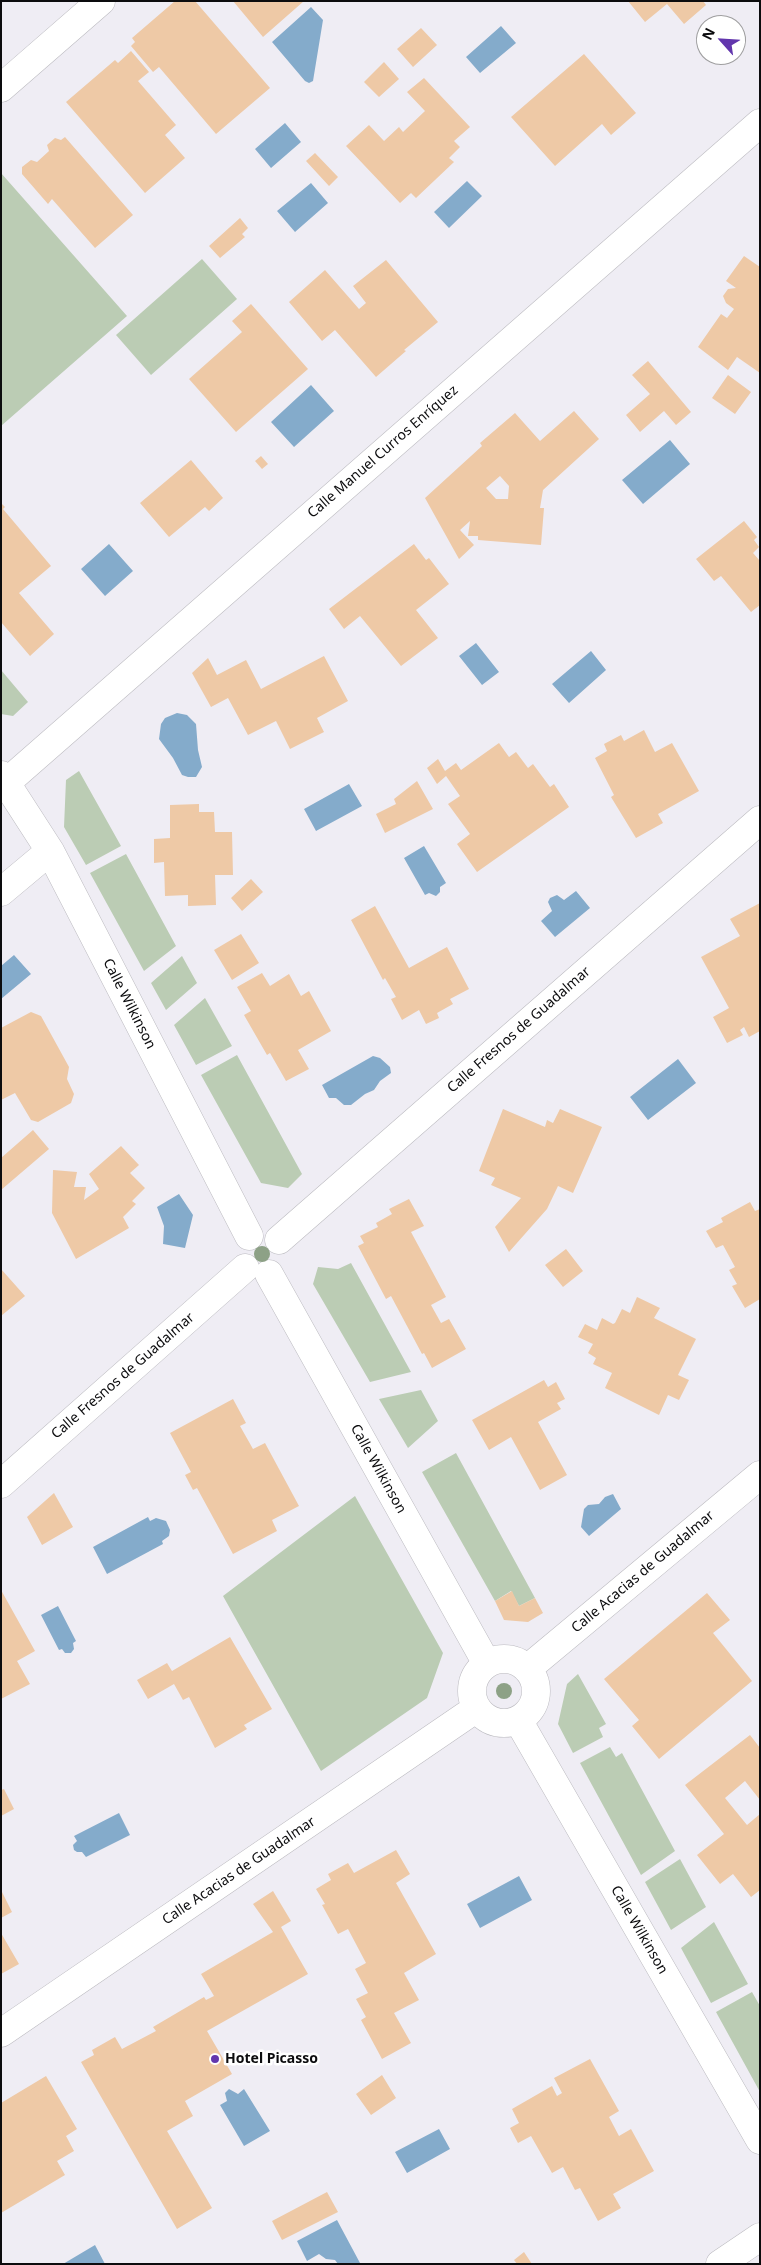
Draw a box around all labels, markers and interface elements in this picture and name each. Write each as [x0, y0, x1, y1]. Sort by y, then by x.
north arrow [696, 15, 746, 65]
text: N [697, 24, 719, 43]
street label: Calle Manuel Curros Enríquez [304, 382, 462, 522]
street label: Calle Wilkinson [99, 956, 159, 1052]
street label: Calle Fresnos de Guadalmar [444, 963, 594, 1097]
street label: Calle Fresnos de Guadalmar [48, 1309, 198, 1443]
street label: Calle Wilkinson [347, 1422, 409, 1516]
street label: Calle Acacias de Guadalmar [568, 1507, 718, 1637]
street label: Calle Acacias de Guadalmar [159, 1813, 319, 1929]
street label: Calle Wilkinson [607, 1883, 671, 1977]
place label: Hotel Picasso [225, 2051, 318, 2067]
marker: Hotel Picasso [209, 2053, 221, 2065]

